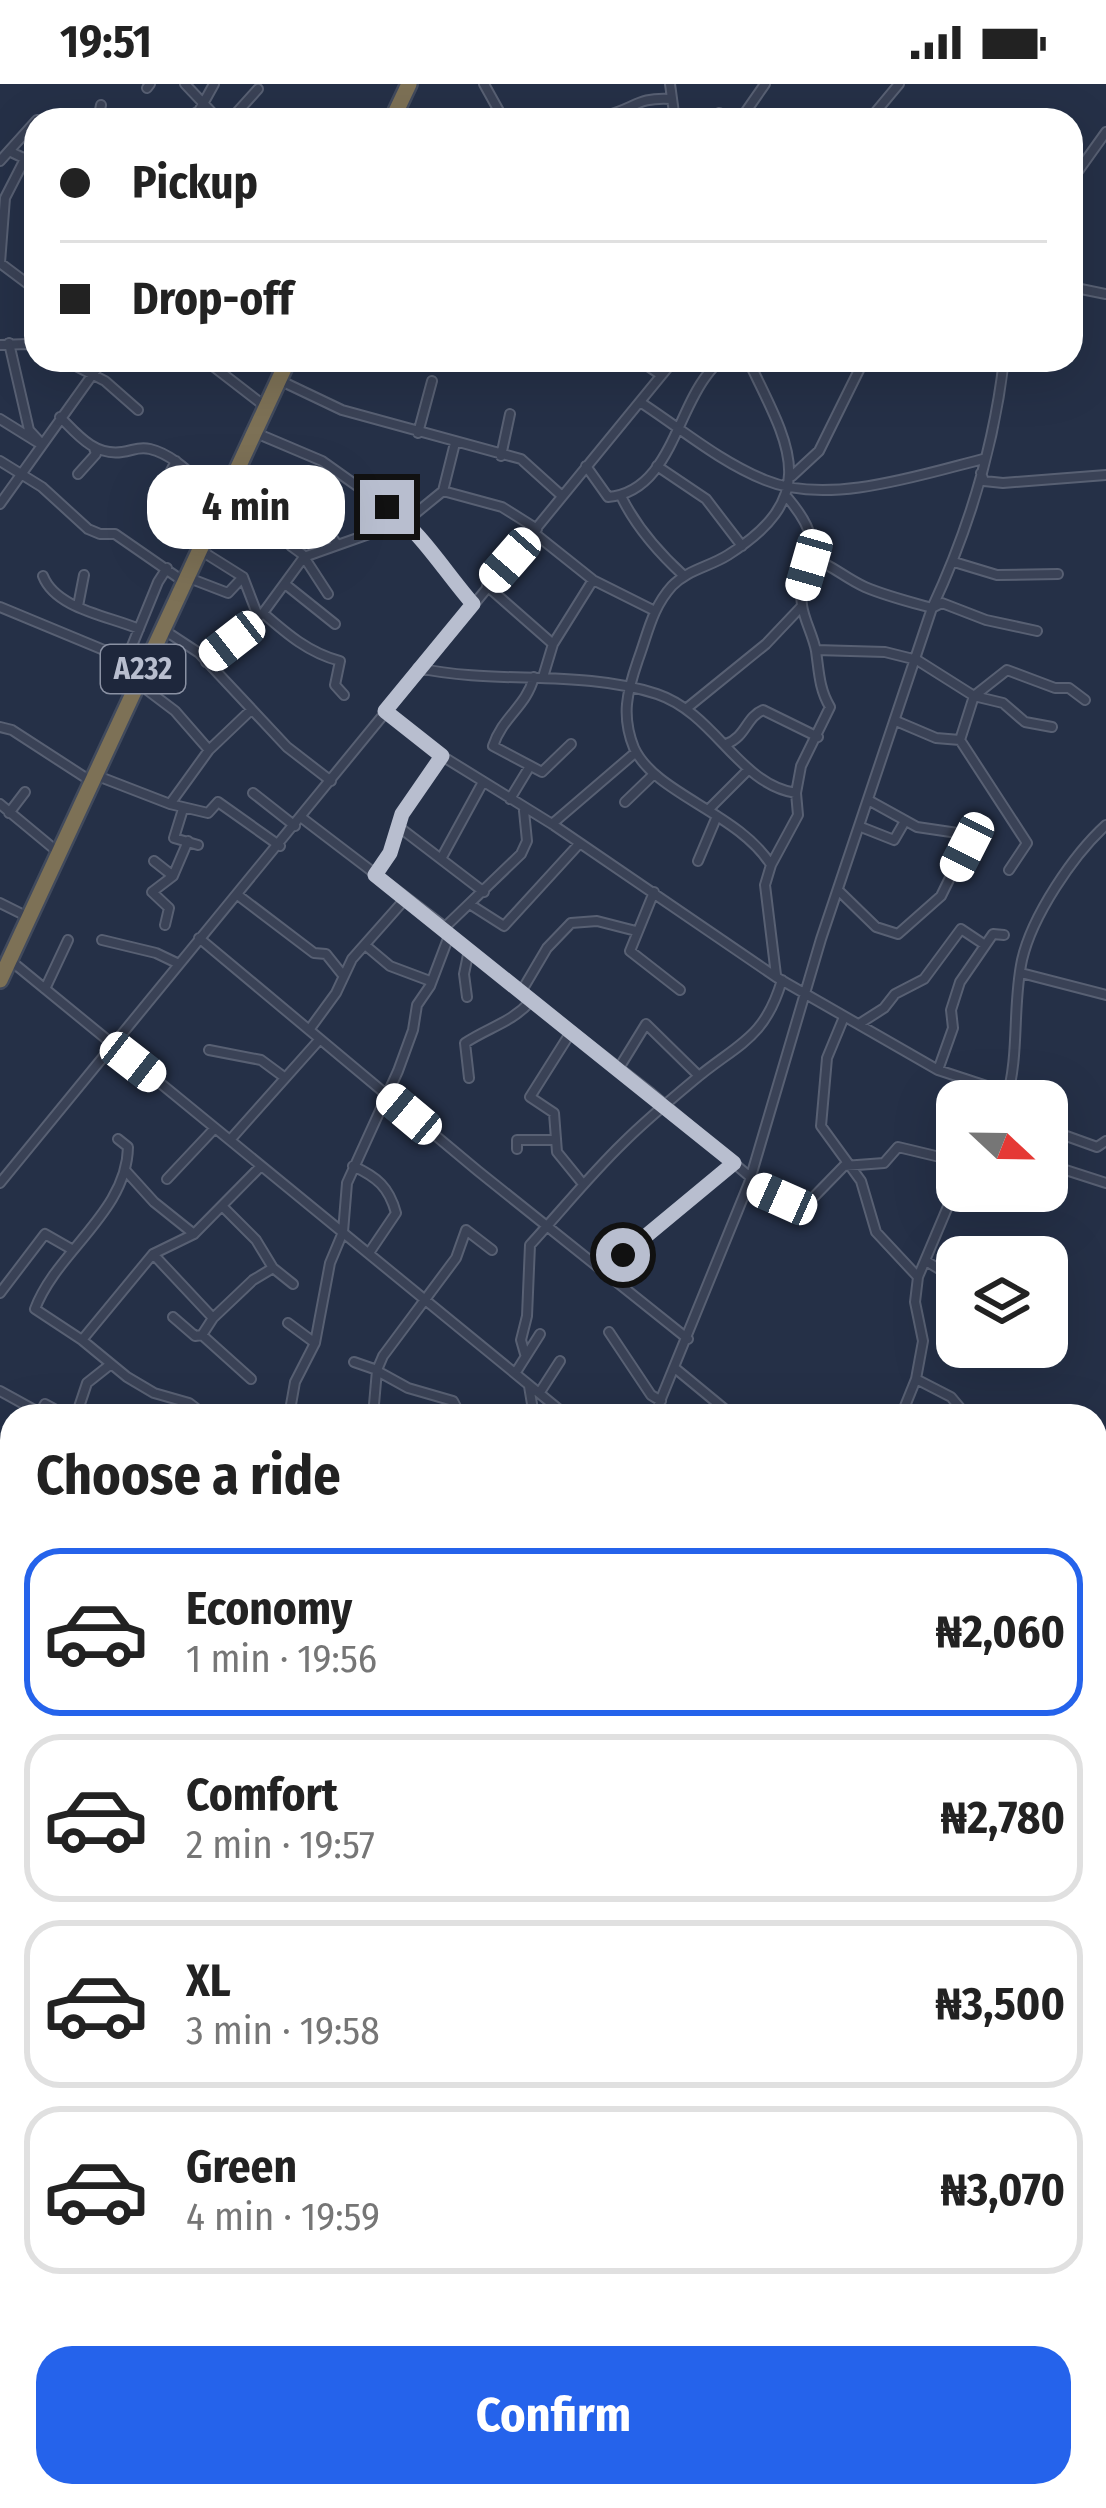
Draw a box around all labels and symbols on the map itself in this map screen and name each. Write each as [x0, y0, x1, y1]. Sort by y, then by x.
callout: 4 min [147, 465, 345, 549]
route end [360, 480, 414, 534]
car [473, 521, 547, 599]
car [782, 525, 836, 605]
car [193, 605, 271, 677]
road number: A232 [101, 645, 185, 693]
car [935, 807, 999, 887]
car [94, 1026, 172, 1098]
car [370, 1077, 448, 1151]
north arrow [936, 1080, 1068, 1212]
car [742, 1168, 822, 1230]
route start [596, 1228, 650, 1282]

